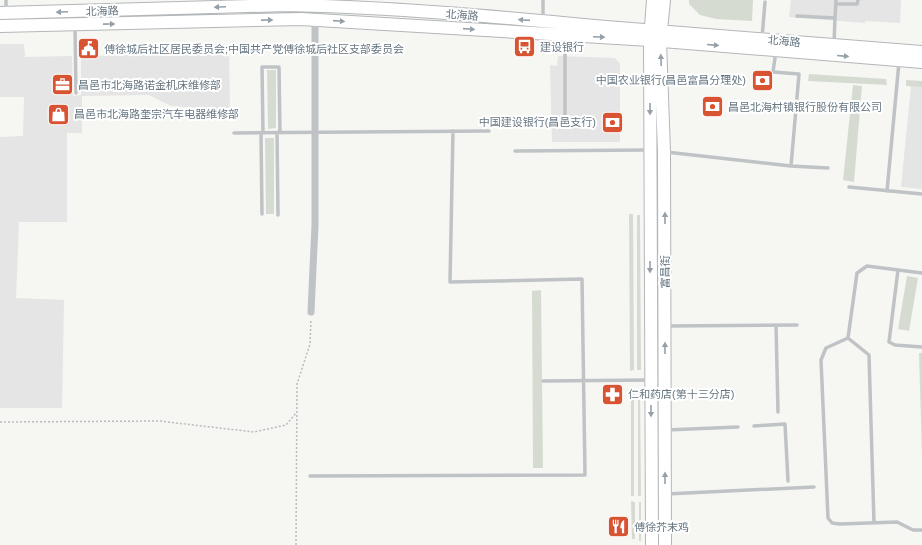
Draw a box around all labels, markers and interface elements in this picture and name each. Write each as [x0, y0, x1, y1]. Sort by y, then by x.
street label: 北海路 [85, 4, 119, 18]
one-way arrow [213, 4, 226, 10]
street label: 北海路 [445, 8, 479, 22]
one-way arrow [55, 9, 68, 15]
one-way arrow [261, 16, 273, 23]
one-way arrow [518, 16, 530, 23]
one-way arrow [333, 18, 345, 25]
one-way arrow [103, 20, 115, 27]
one-way arrow [463, 26, 475, 33]
bus stop icon: 建设银行 [511, 34, 537, 60]
one-way arrow [593, 34, 605, 41]
street label: 北海路 [767, 34, 801, 48]
public building icon: 傅徐城后社区居民委员会;中国共产党傅徐城后社区支部委员会 [75, 36, 101, 62]
place label: 建设银行 [540, 41, 584, 53]
one-way arrow [707, 42, 719, 49]
place label: 傅徐城后社区居民委员会;中国共产党傅徐城后社区支部委员会 [104, 43, 404, 55]
one-way arrow [837, 52, 849, 59]
one-way arrow [658, 53, 664, 66]
bank icon: 中国农业银行(昌邑富昌分理处) [749, 67, 775, 93]
office icon: 昌邑市北海路诺金机床维修部 [49, 72, 75, 98]
place label: 中国农业银行(昌邑富昌分理处) [596, 74, 746, 86]
place label: 昌邑市北海路诺金机床维修部 [78, 79, 221, 91]
bank icon: 昌邑北海村镇银行股份有限公司 [700, 94, 726, 120]
shop icon: 昌邑市北海路奎宗汽车电器维修部 [46, 101, 72, 127]
place label: 昌邑北海村镇银行股份有限公司 [728, 101, 882, 113]
one-way arrow [647, 103, 653, 116]
place label: 昌邑市北海路奎宗汽车电器维修部 [74, 108, 239, 120]
bank icon: 中国建设银行(昌邑支行) [599, 109, 625, 135]
place label: 中国建设银行(昌邑支行) [479, 116, 596, 128]
one-way arrow [662, 211, 668, 224]
street label: 富昌街 [659, 256, 671, 289]
one-way arrow [647, 261, 653, 274]
one-way arrow [662, 341, 668, 354]
pharmacy icon: 仁和药店(第十三分店) [599, 381, 625, 407]
place label: 仁和药店(第十三分店) [628, 388, 734, 400]
one-way arrow [648, 405, 654, 418]
one-way arrow [662, 471, 668, 484]
restaurant icon: 傅徐芥末鸡 [605, 514, 631, 540]
place label: 傅徐芥末鸡 [634, 521, 689, 533]

